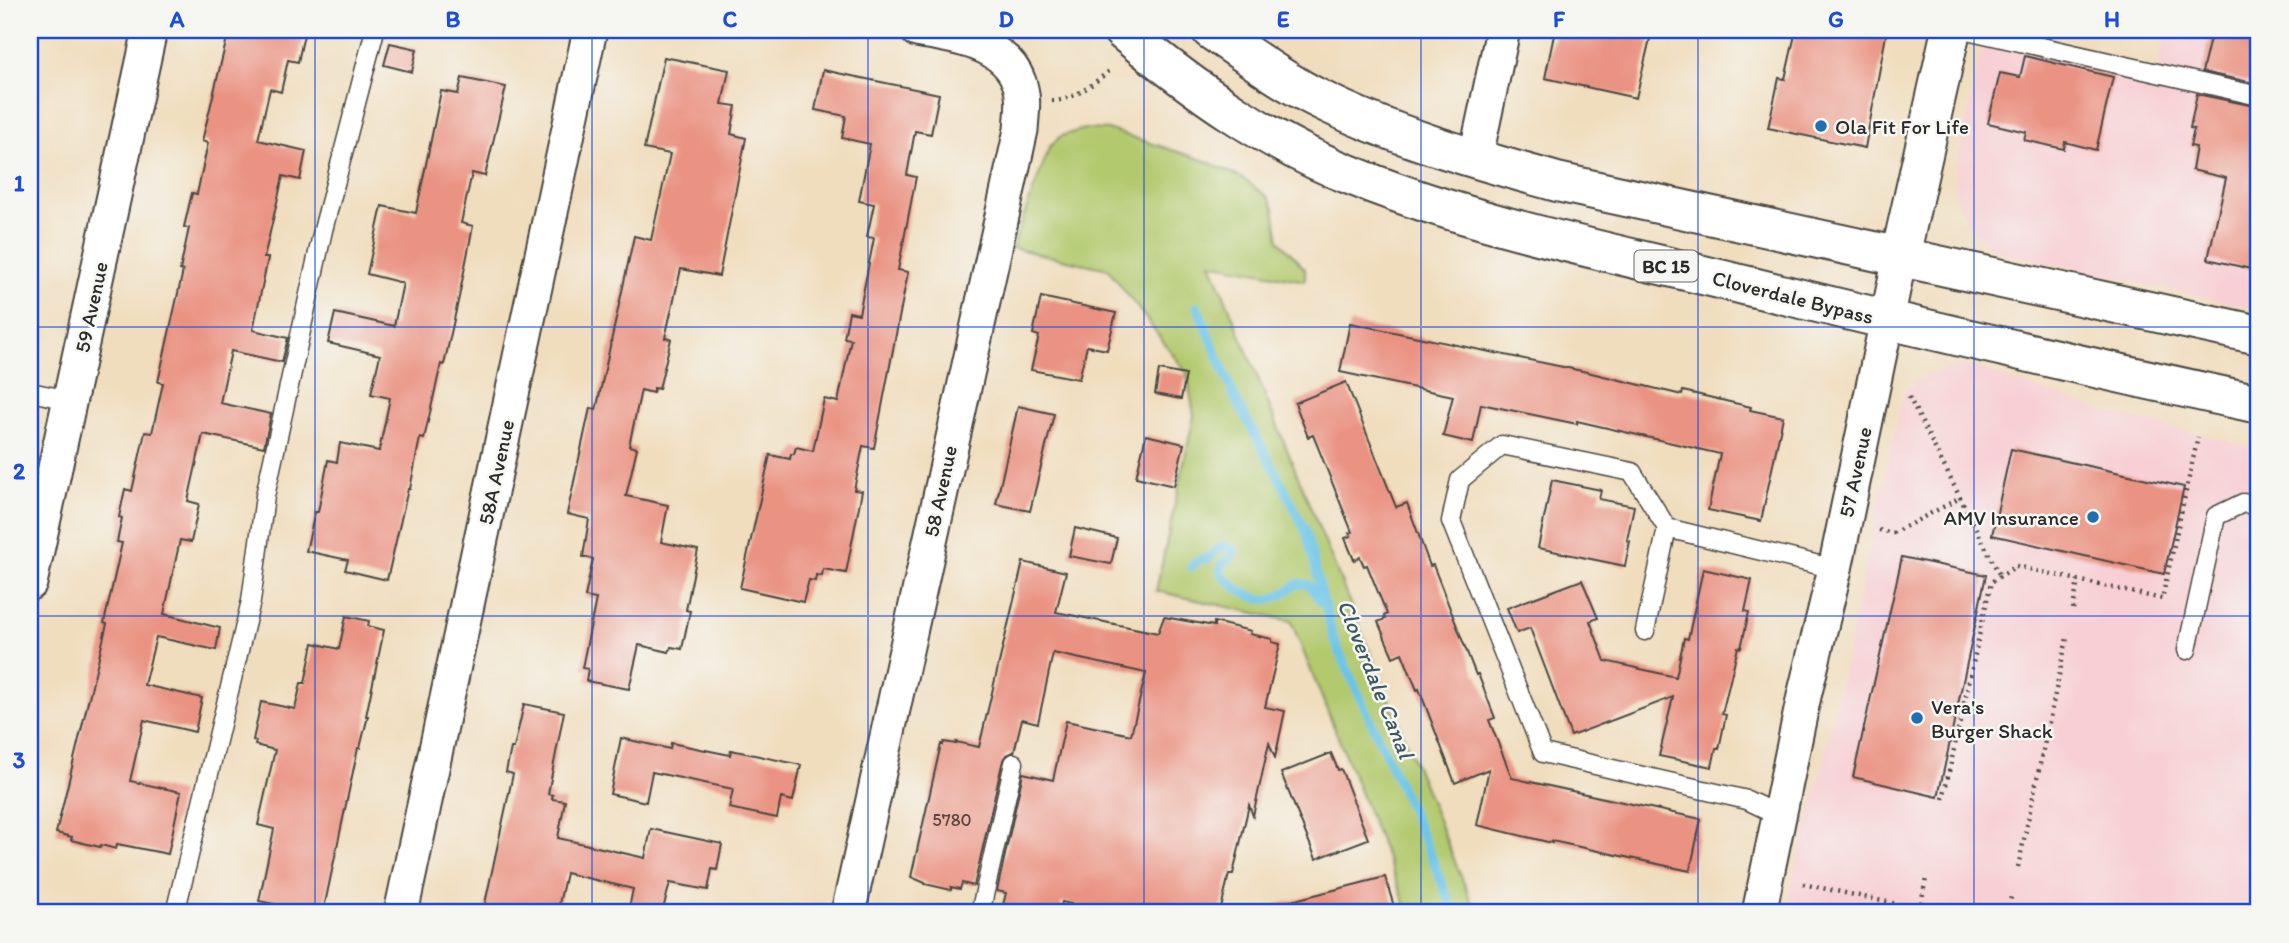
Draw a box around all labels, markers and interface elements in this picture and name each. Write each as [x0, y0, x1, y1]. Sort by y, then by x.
text: A [169, 5, 185, 33]
text: B [446, 5, 461, 33]
text: C [723, 5, 738, 33]
text: D [998, 5, 1014, 33]
text: E [1277, 5, 1290, 33]
text: F [1553, 5, 1566, 33]
text: G [1828, 5, 1844, 33]
text: H [2104, 5, 2120, 33]
place label: Ola Fit For Life [1835, 114, 1969, 139]
marker: Ola Fit For Life [1813, 118, 1829, 134]
text: 1 [14, 169, 25, 197]
road number: BC 15 [1634, 250, 1698, 282]
street label: 59 Avenue [69, 259, 113, 355]
street label: Cloverdale Bypass [1710, 265, 1876, 329]
street label: 58A Avenue [473, 417, 519, 527]
street label: 57 Avenue [1833, 424, 1877, 520]
street label: 58 Avenue [918, 443, 962, 539]
text: 2 [13, 457, 26, 485]
place label: AMV Insurance [1943, 505, 2079, 530]
marker: AMV Insurance [2085, 509, 2101, 525]
water label: Cloverdale Canal [1331, 596, 1421, 764]
place label: Vera's Burger Shack [1931, 694, 2053, 743]
marker: Vera's Burger Shack [1909, 710, 1925, 726]
text: 3 [13, 746, 26, 774]
house number: 5780 [932, 809, 972, 831]

